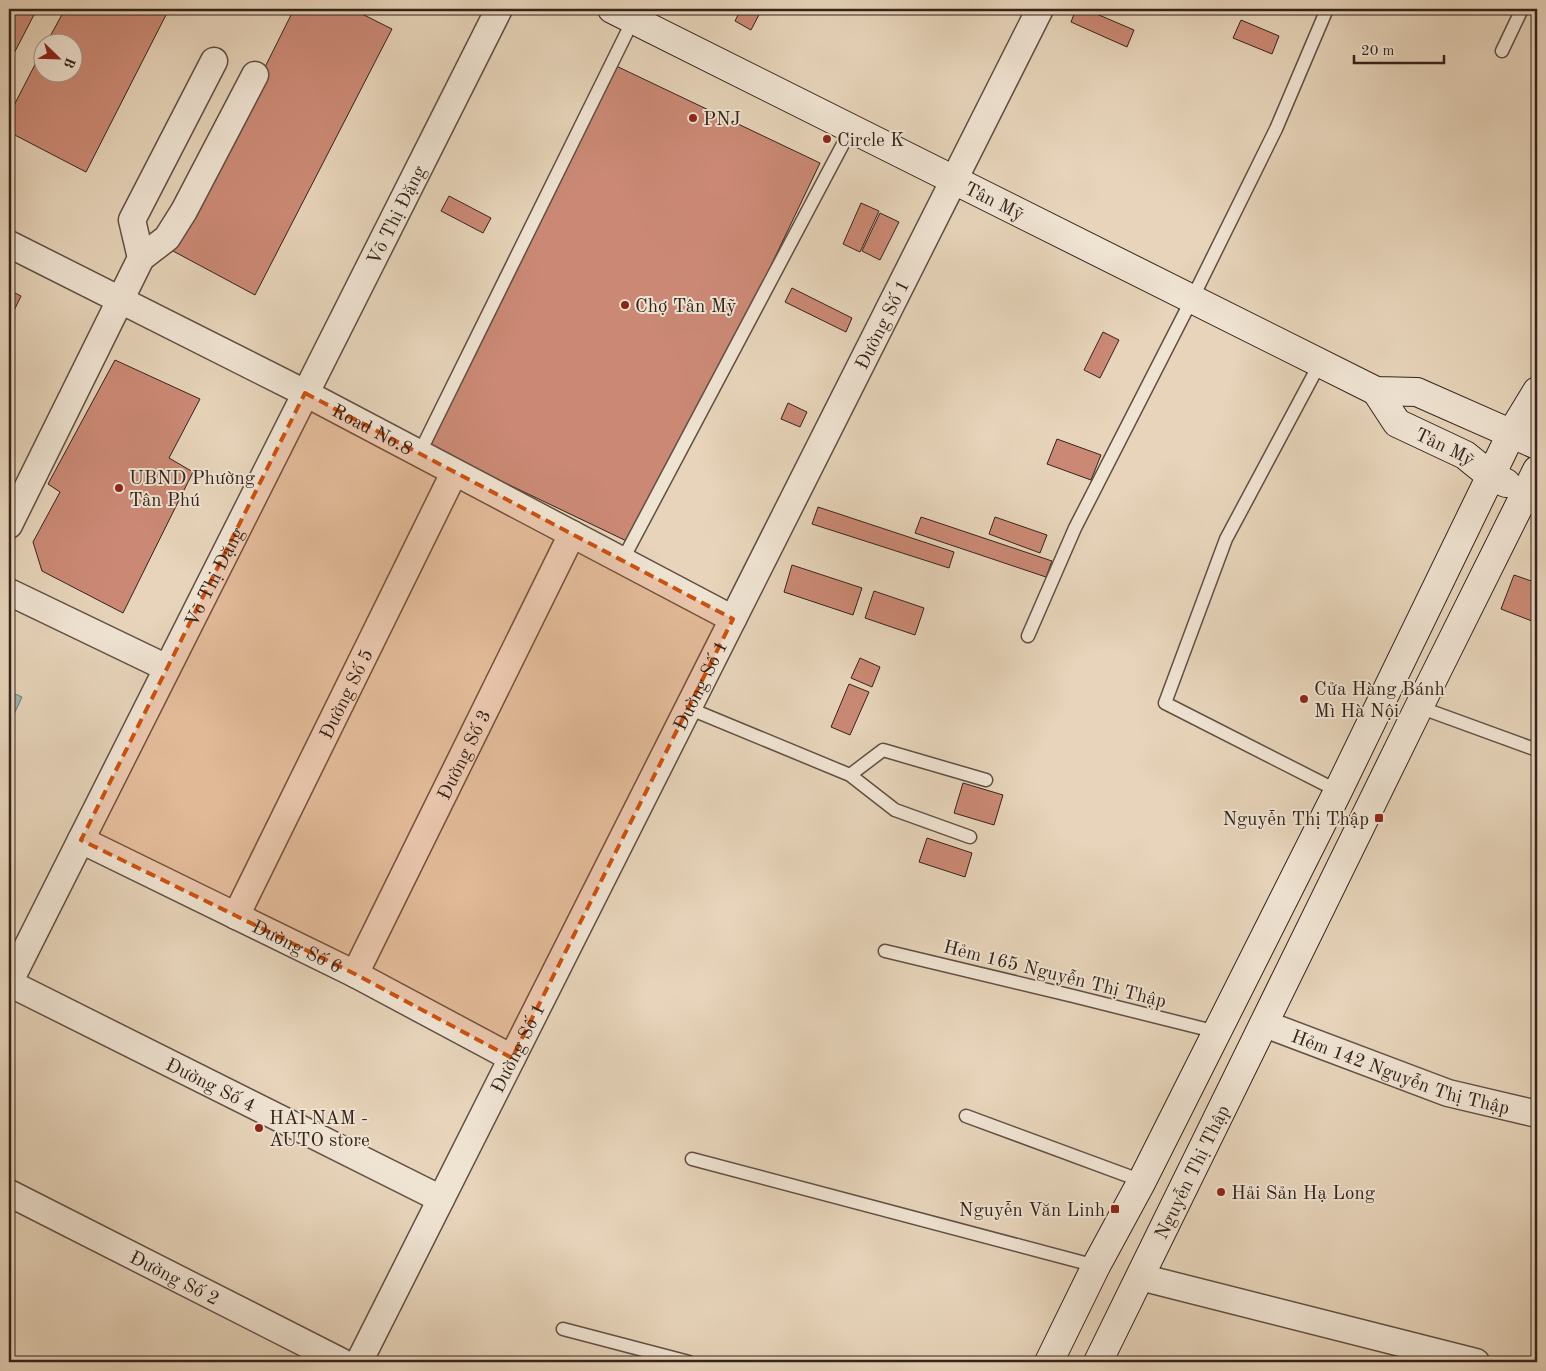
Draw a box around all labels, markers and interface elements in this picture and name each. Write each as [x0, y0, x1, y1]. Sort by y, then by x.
north arrow [32, 32, 82, 82]
scale bar [1354, 32, 1444, 64]
text: 20 m [1361, 44, 1395, 59]
text: B [61, 55, 77, 70]
place label: PNJ [703, 111, 741, 130]
marker: PNJ [687, 112, 699, 124]
place label: Circle K [837, 132, 905, 151]
marker: Circle K [821, 133, 833, 145]
street label: Võ Thị Đặng [365, 163, 431, 269]
street label: Tân Mỹ [961, 180, 1027, 225]
street label: Đường Số 1 [853, 277, 914, 373]
place label: Chợ Tân Mỹ [635, 298, 737, 317]
marker: Chợ Tân Mỹ [619, 299, 631, 311]
street label: Road No.8 [328, 402, 415, 460]
street label: Tân Mỹ [1412, 426, 1478, 471]
place label: UBND Phường Tân Phú [129, 470, 256, 511]
marker: UBND Phường Tân Phú [113, 482, 125, 494]
street label: Võ Thị Đặng [183, 524, 249, 630]
street label: Đường Số 1 [672, 638, 732, 734]
street label: Đường Số 5 [318, 647, 378, 743]
place label: Cửa Hàng Bánh Mì Hà Nội [1314, 681, 1445, 722]
marker: Cửa Hàng Bánh Mì Hà Nội [1298, 693, 1310, 705]
street label: Đường Số 3 [435, 707, 496, 803]
place label: Nguyễn Thị Thập [1222, 809, 1369, 830]
marker: Nguyễn Thị Thập [1373, 812, 1385, 824]
street label: Đường Số 6 [248, 918, 344, 978]
street label: Hẻm 165 Nguyễn Thị Thập [941, 937, 1168, 1012]
street label: Đường Số 1 [489, 1001, 550, 1097]
street label: Hẻm 142 Nguyễn Thị Thập [1288, 1028, 1511, 1119]
street label: Đường Số 4 [162, 1056, 258, 1117]
street label: Nguyễn Thị Thập [1153, 1103, 1234, 1243]
place label: HAI NAM - AUTO store [269, 1110, 370, 1151]
marker: HAI NAM - AUTO store [253, 1122, 265, 1134]
place label: Hải Sản Hạ Long [1231, 1185, 1376, 1204]
marker: Hải Sản Hạ Long [1215, 1186, 1227, 1198]
place label: Nguyễn Văn Linh [959, 1200, 1105, 1221]
marker: Nguyễn Văn Linh [1109, 1203, 1121, 1215]
street label: Đường Số 2 [126, 1249, 222, 1310]

